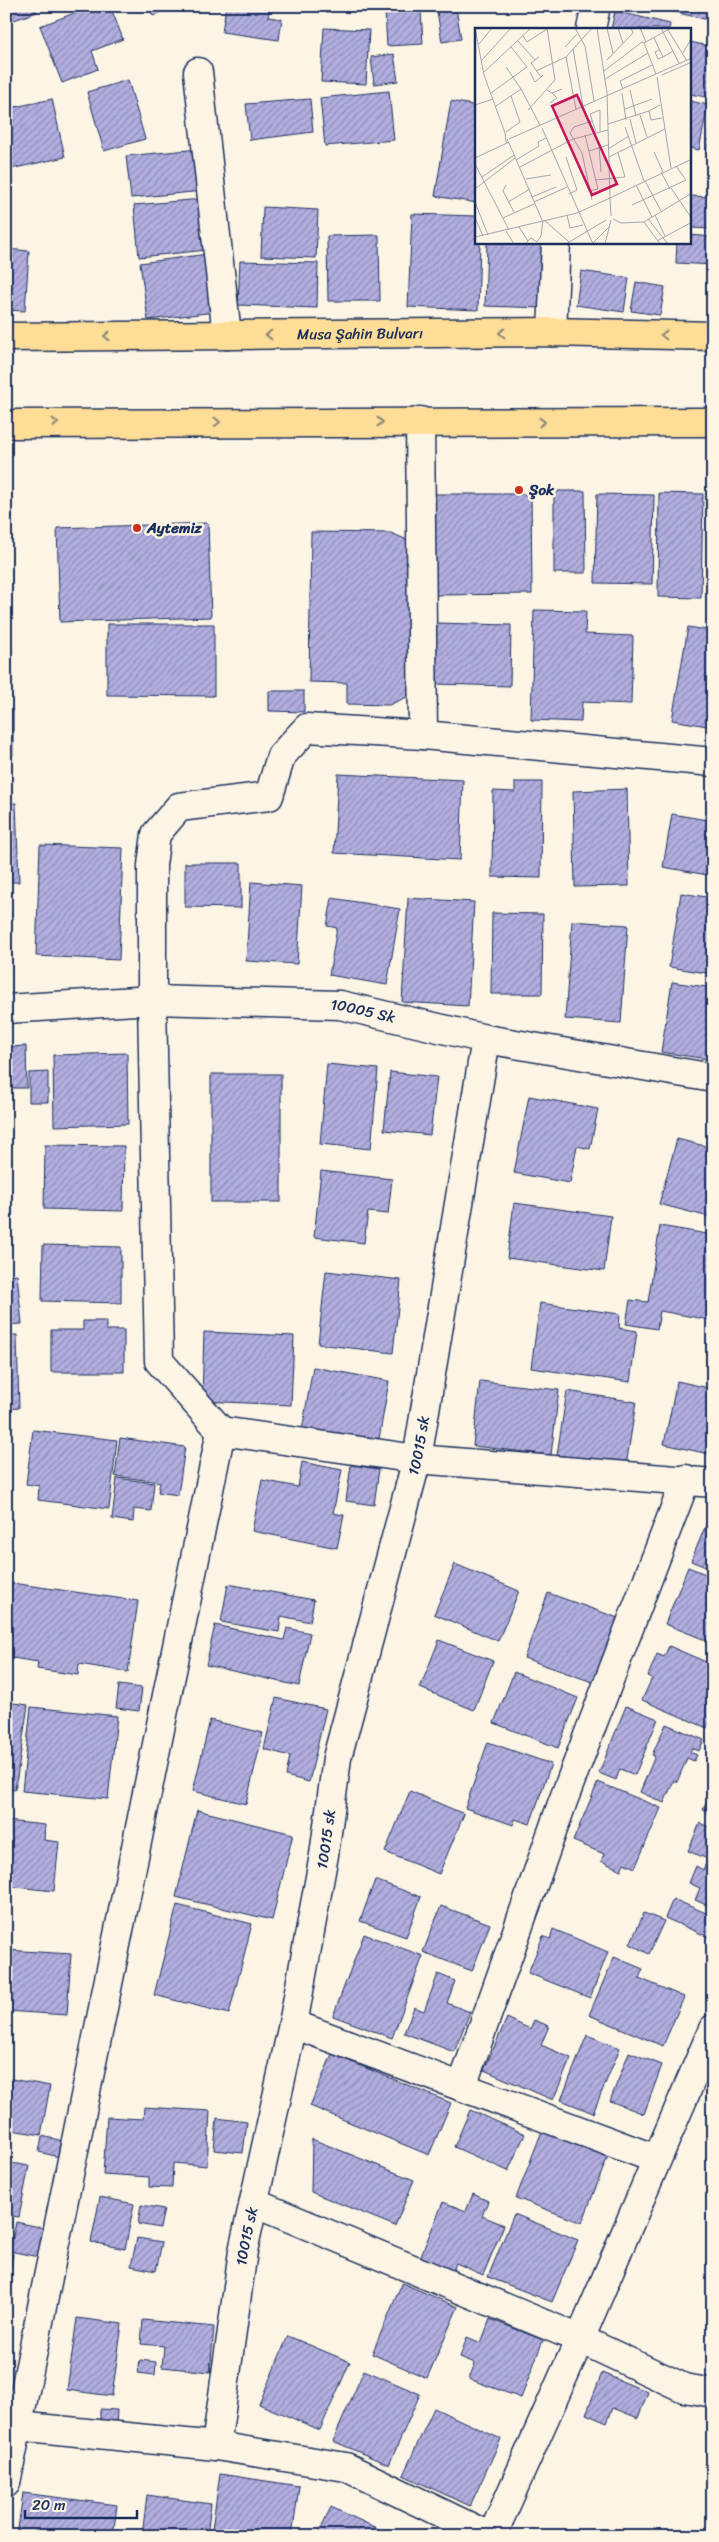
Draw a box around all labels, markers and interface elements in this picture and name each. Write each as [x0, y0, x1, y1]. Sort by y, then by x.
inset map [475, 28, 692, 244]
street label: Musa Şahin Bulvarı [297, 320, 423, 347]
one-way arrow [497, 328, 505, 338]
one-way arrow [660, 329, 668, 340]
one-way arrow [265, 330, 272, 340]
one-way arrow [102, 331, 110, 341]
one-way arrow [376, 416, 384, 427]
one-way arrow [214, 417, 222, 427]
one-way arrow [539, 417, 547, 427]
one-way arrow [52, 418, 59, 428]
place label: Şok [528, 477, 555, 503]
marker: Şok [513, 484, 525, 496]
place label: Aytemiz [146, 515, 203, 541]
marker: Aytemiz [131, 522, 143, 534]
street label: 10005 Sk [331, 992, 399, 1031]
street label: 10015 sk [400, 1414, 437, 1478]
street label: 10015 sk [309, 1808, 343, 1871]
street label: 10015 sk [228, 2204, 265, 2267]
scale bar [25, 2487, 138, 2519]
text: 20 m [32, 2492, 66, 2518]

